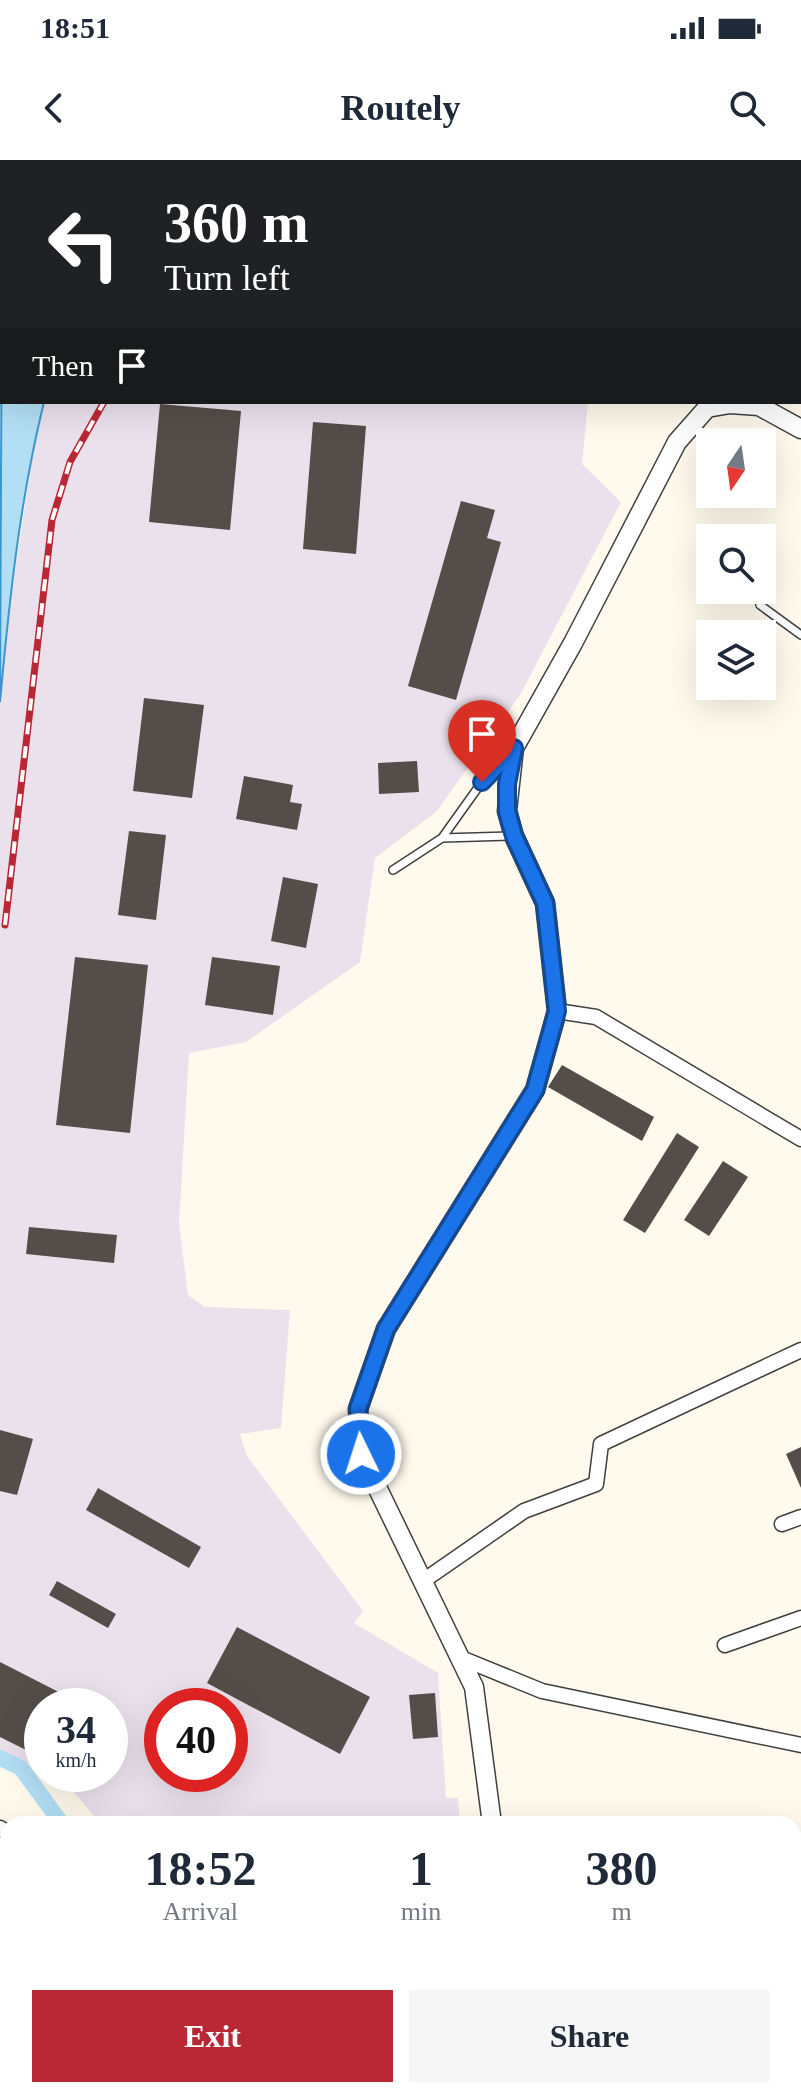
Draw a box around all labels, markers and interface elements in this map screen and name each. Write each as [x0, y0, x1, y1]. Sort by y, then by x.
text: 18:51 [40, 11, 110, 44]
icon: back [32, 86, 76, 130]
icon: search [725, 86, 769, 130]
text: Routely [341, 88, 461, 128]
icon: left [32, 192, 136, 296]
text: 360 m [164, 192, 309, 254]
text: Turn left [164, 258, 290, 298]
icon: arrive [110, 344, 154, 388]
text: Then [32, 349, 94, 382]
north arrow [696, 428, 776, 508]
map controls [696, 428, 776, 700]
button: search [696, 524, 776, 604]
button: layers [696, 620, 776, 700]
pin [448, 700, 516, 782]
icon: arrive [460, 712, 504, 756]
position arrow [319, 1412, 403, 1496]
speed limit sign: 40 [144, 1688, 248, 1792]
text: 34 [56, 1707, 96, 1752]
text: km/h [55, 1749, 97, 1771]
text: 18:52 [144, 1842, 256, 1895]
text: 1 [409, 1842, 433, 1895]
text: 380 [586, 1842, 658, 1895]
text: Arrival [163, 1897, 238, 1926]
text: min [401, 1897, 441, 1926]
text: m [611, 1897, 632, 1926]
button: Exit [32, 1990, 393, 2082]
button: Share [409, 1990, 770, 2082]

